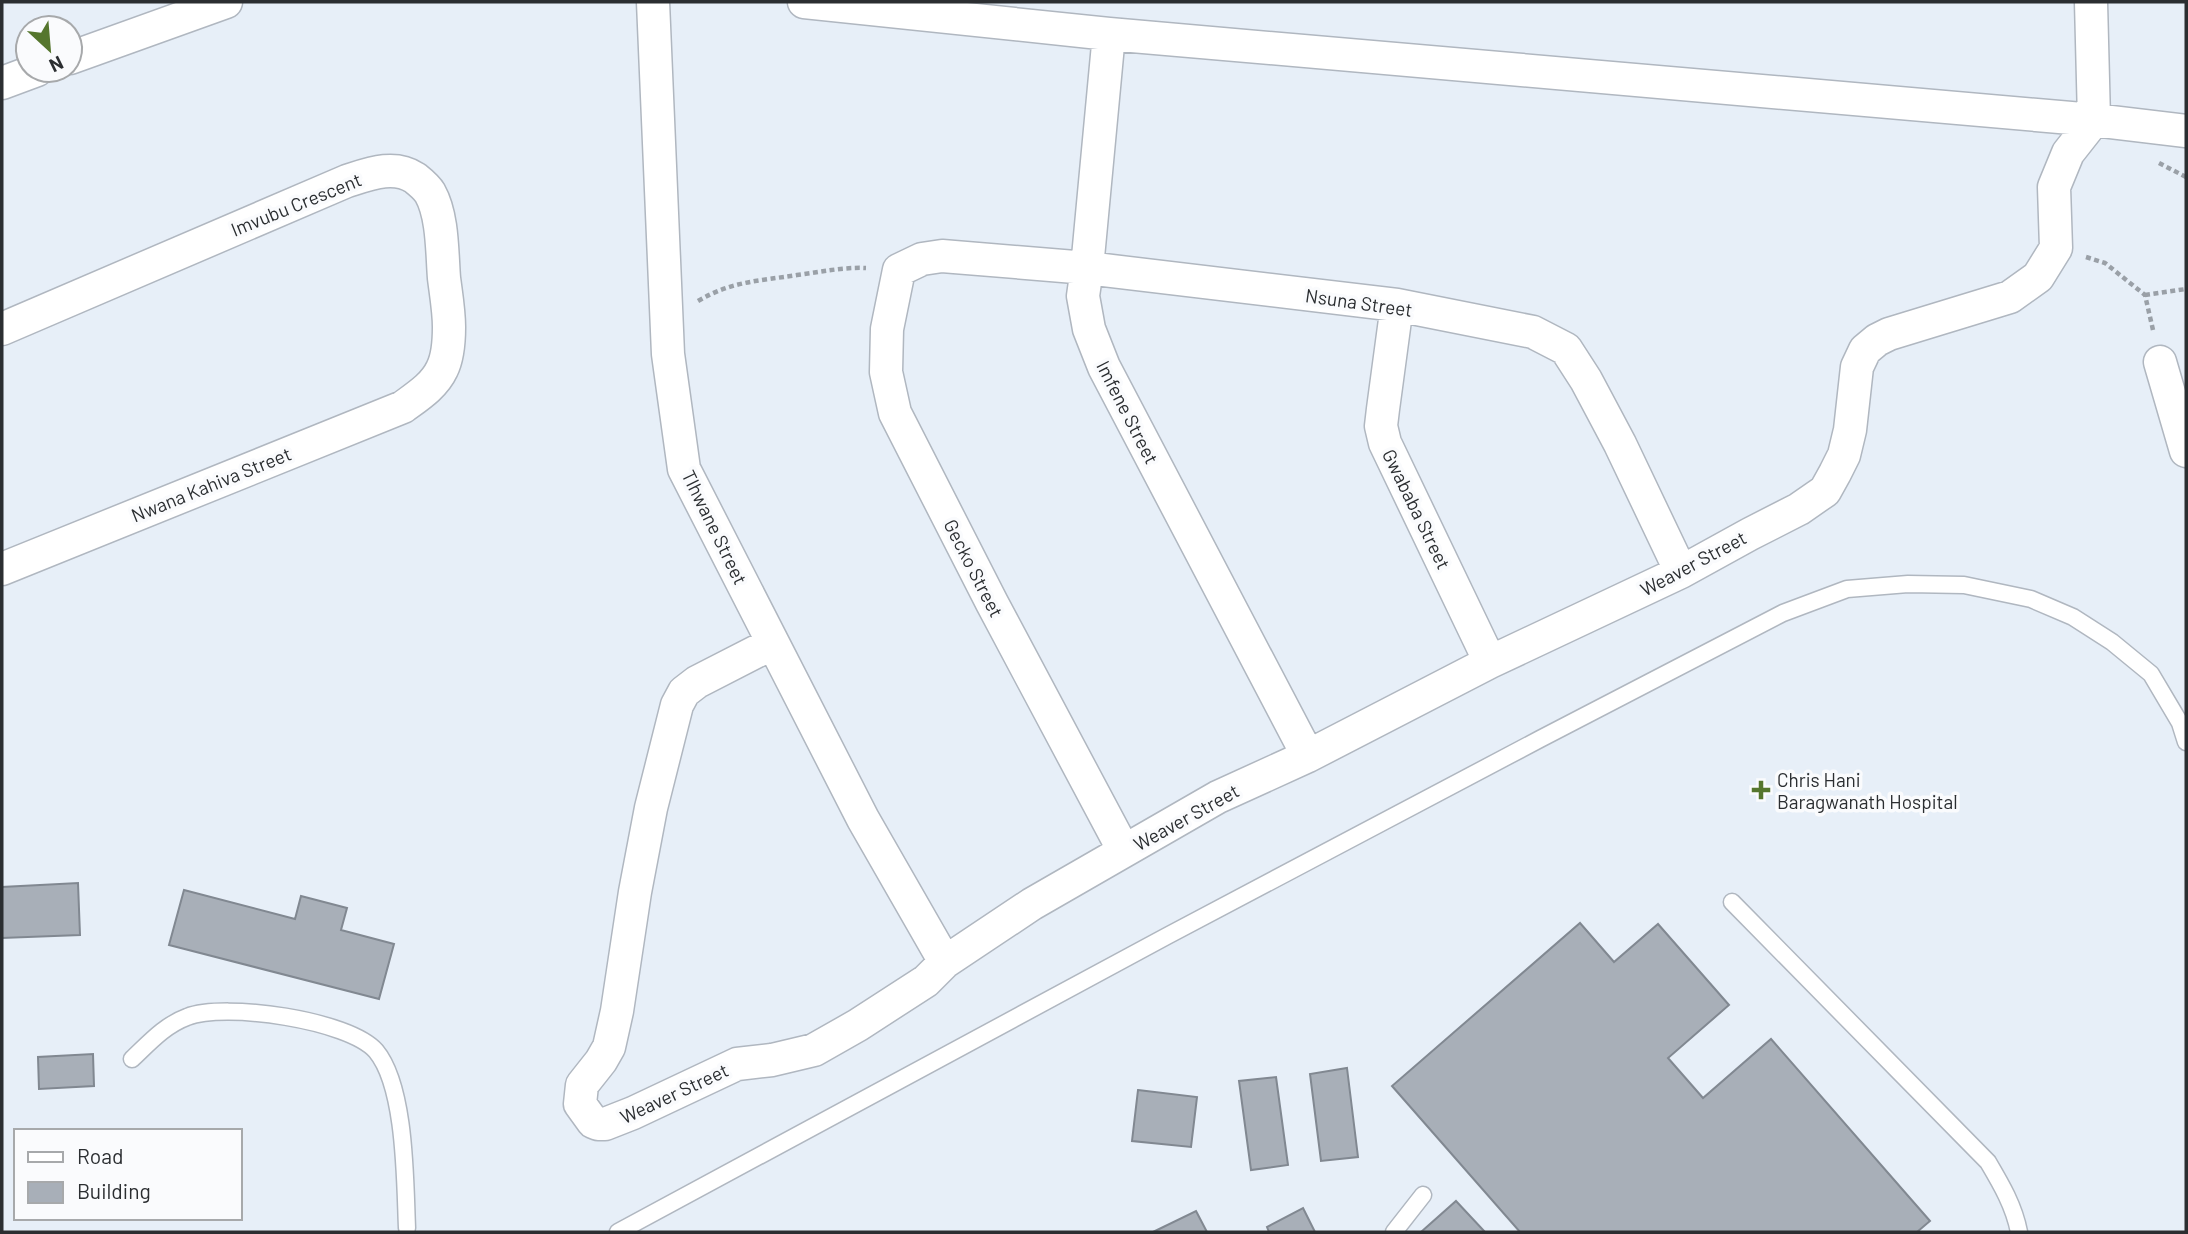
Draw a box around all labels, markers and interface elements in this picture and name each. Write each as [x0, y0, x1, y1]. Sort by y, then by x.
north arrow [14, 14, 84, 84]
text: N [46, 52, 67, 78]
street label: Imvubu Crescent [227, 167, 365, 241]
street label: Nsuna Street [1304, 283, 1414, 321]
street label: Imfene Street [1092, 357, 1164, 467]
street label: Nwana Kahiva Street [128, 441, 294, 527]
street label: Gwababa Street [1378, 445, 1456, 573]
street label: Tlhwane Street [677, 466, 753, 588]
street label: Gecko Street [940, 515, 1008, 621]
street label: Weaver Street [1636, 525, 1750, 601]
place label: Chris Hani Baragwanath Hospital [1777, 768, 1958, 813]
street label: Weaver Street [1129, 779, 1243, 855]
marker: Chris Hani Baragwanath Hospital [1751, 780, 1771, 800]
street label: Weaver Street [616, 1058, 732, 1128]
legend [14, 1129, 242, 1220]
text: Road [77, 1143, 123, 1168]
text: Building [77, 1178, 151, 1203]

